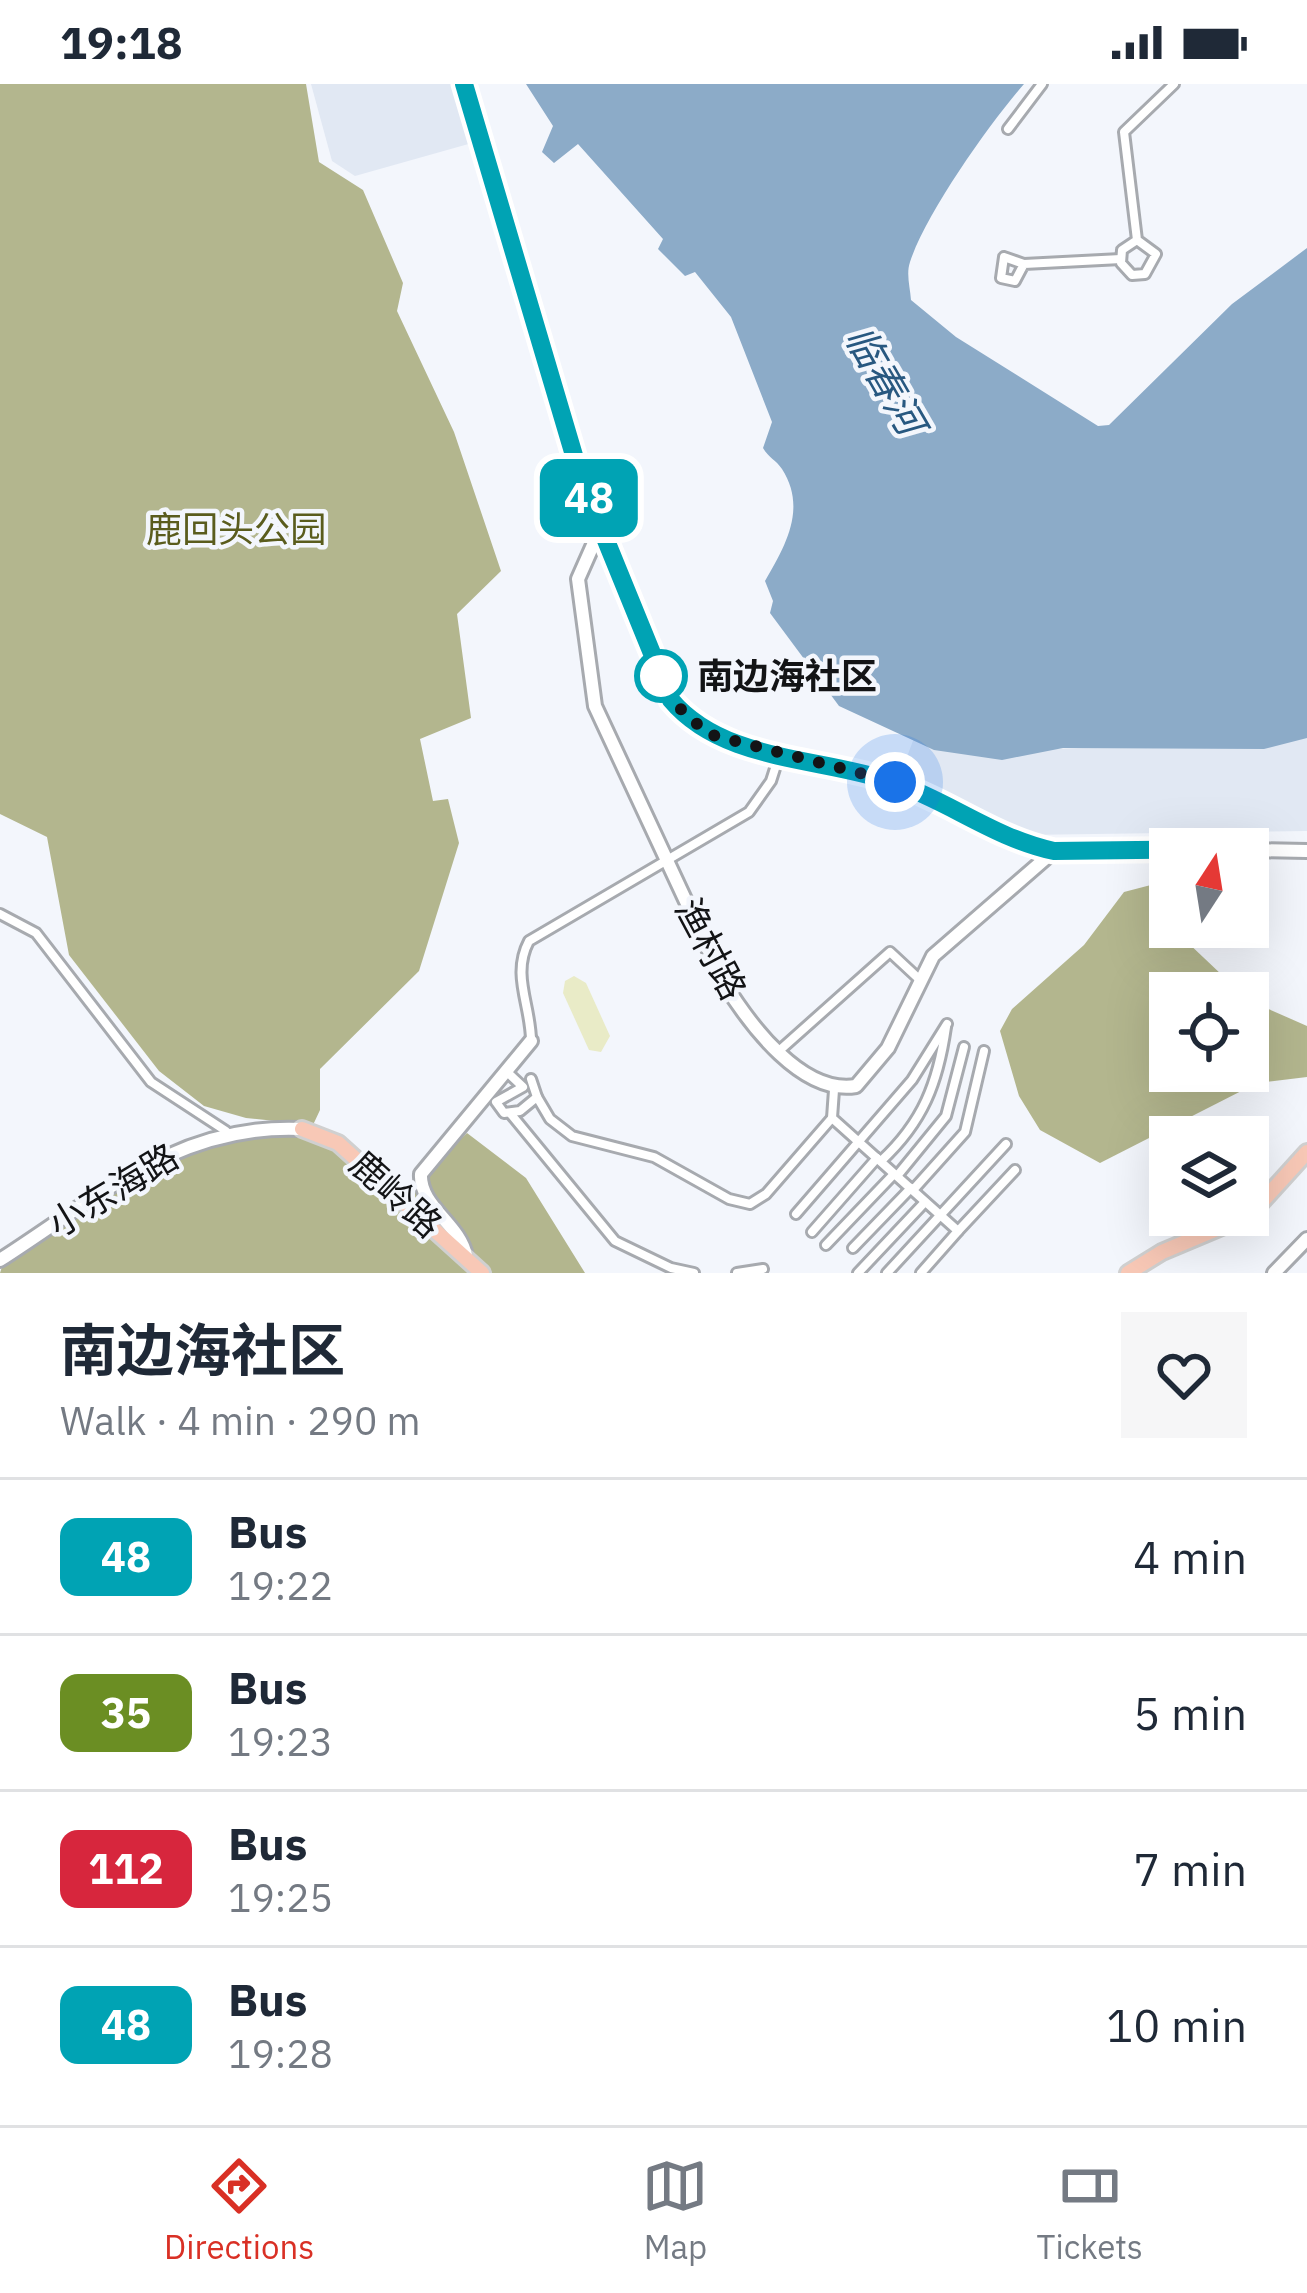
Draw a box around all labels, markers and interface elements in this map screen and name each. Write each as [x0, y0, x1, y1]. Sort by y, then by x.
text: 19:18 [60, 13, 183, 71]
water label: 临春河 [834, 316, 940, 449]
line badge: 48 [535, 459, 643, 537]
text: 48 [564, 470, 614, 525]
park label: 鹿回头公园 [146, 505, 326, 552]
marker: 南边海社区 [636, 651, 686, 701]
place label: 南边海社区 [697, 652, 877, 699]
your location [865, 752, 925, 812]
north arrow [1149, 828, 1269, 948]
map controls [1149, 828, 1269, 1236]
street label: 渔村路 [665, 890, 758, 1007]
button: locate [1149, 972, 1269, 1092]
button: layers [1149, 1116, 1269, 1236]
street label: 小东海路 [39, 1132, 187, 1247]
street label: 鹿岭路 [340, 1140, 452, 1247]
button: heart [1121, 1312, 1247, 1438]
text: 南边海社区 [60, 1313, 345, 1387]
text: Walk · 4 min · 290 m [60, 1395, 421, 1446]
text: Bus [228, 1502, 308, 1560]
text: 4 min [1133, 1528, 1247, 1586]
text: 48 [101, 1529, 151, 1584]
text: 19:22 [228, 1560, 333, 1611]
text: Bus [228, 1658, 308, 1716]
text: 5 min [1133, 1684, 1247, 1742]
text: 35 [101, 1685, 151, 1740]
text: 19:23 [228, 1716, 333, 1767]
text: Bus [228, 1814, 308, 1872]
text: 7 min [1133, 1840, 1247, 1898]
text: 112 [88, 1841, 164, 1896]
text: 19:25 [228, 1872, 333, 1923]
text: Bus [228, 1970, 308, 2028]
text: 10 min [1106, 1996, 1247, 2054]
text: 48 [101, 1997, 151, 2052]
text: 19:28 [228, 2028, 333, 2079]
tab: Directions [164, 2153, 314, 2268]
tab: Map [642, 2153, 708, 2268]
tab: Tickets [1037, 2153, 1143, 2268]

